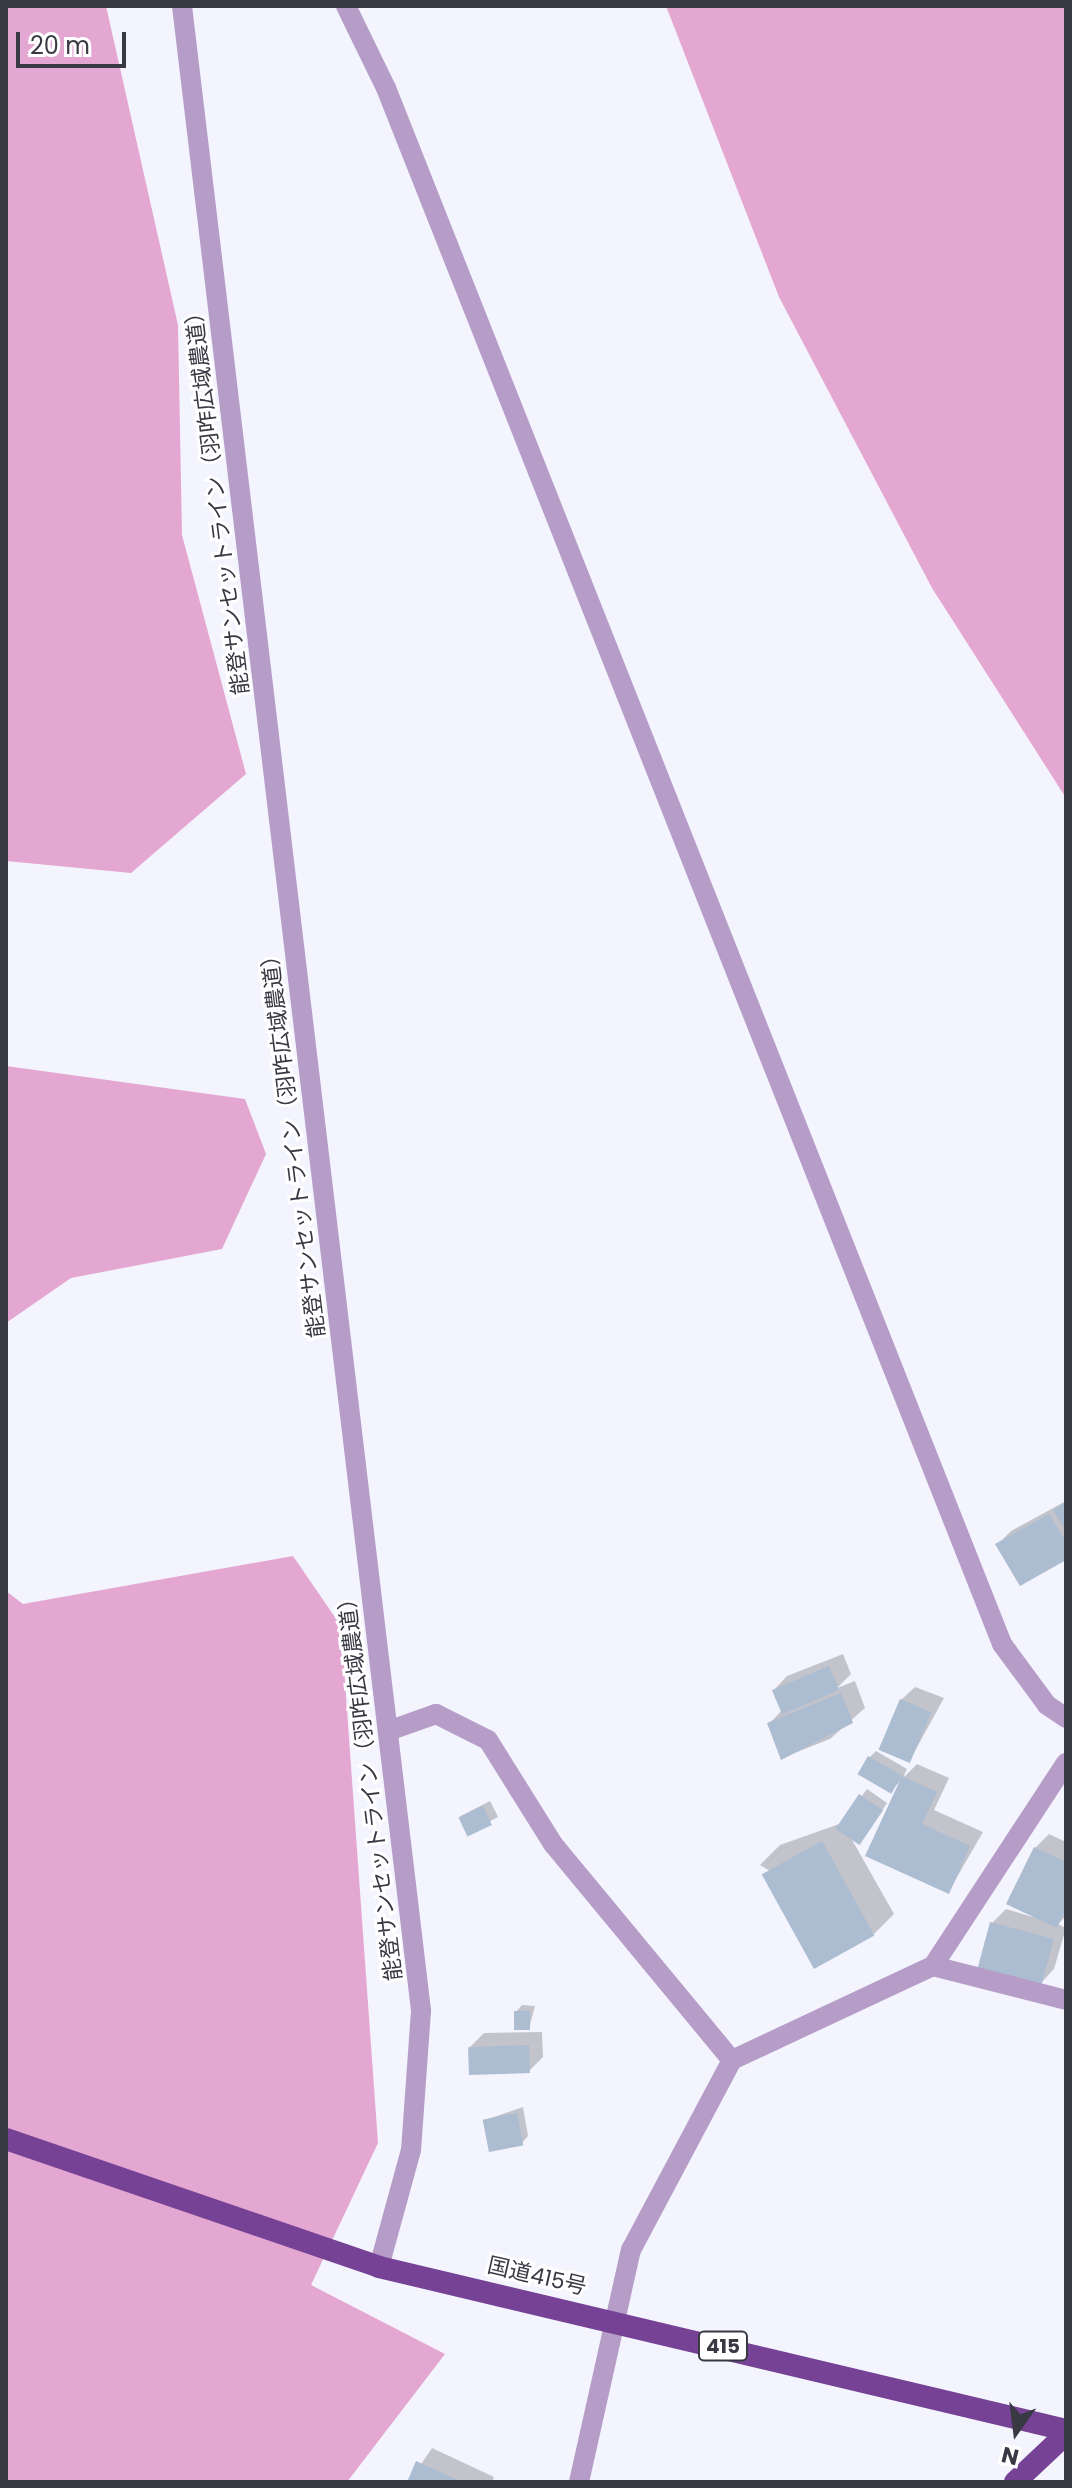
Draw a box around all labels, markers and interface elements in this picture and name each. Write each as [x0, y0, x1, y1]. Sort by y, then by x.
scale bar [20, 16, 130, 66]
text: 20 m [30, 29, 90, 62]
street label: 能登サンセットライン（羽咋広域農道） [180, 300, 254, 696]
street label: 能登サンセットライン（羽咋広域農道） [256, 943, 330, 1339]
street label: 能登サンセットライン（羽咋広域農道） [333, 1586, 407, 1982]
street label: 国道415号 [485, 2252, 589, 2300]
road number: 415 [697, 2330, 749, 2362]
north arrow [976, 2392, 1056, 2472]
text: N [998, 2439, 1022, 2473]

